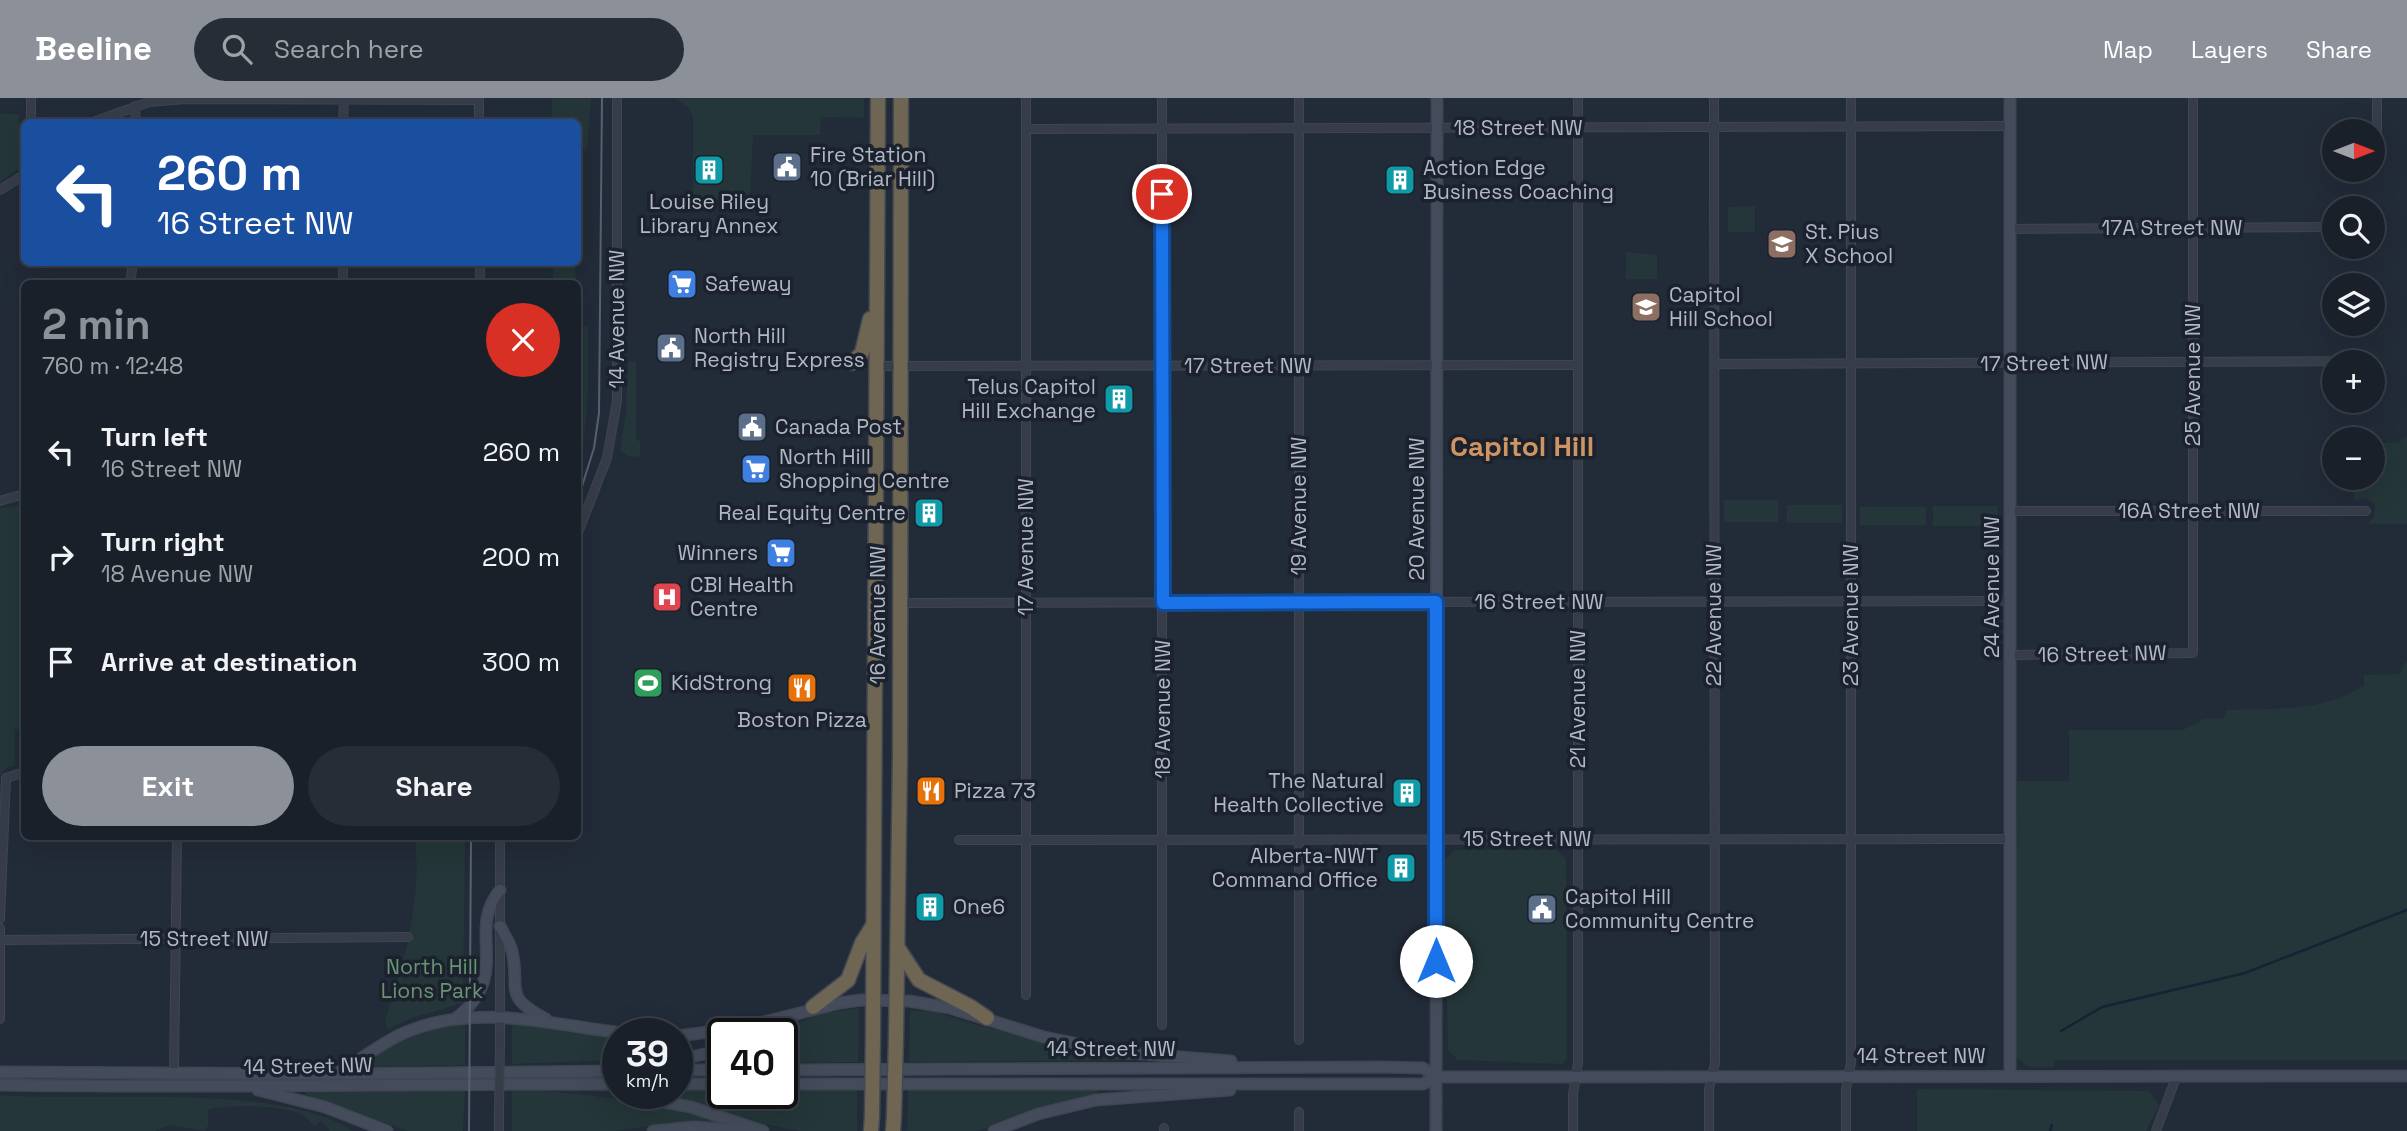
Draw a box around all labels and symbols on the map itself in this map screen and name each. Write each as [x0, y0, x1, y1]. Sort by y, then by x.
street label: 18 Street NW [1453, 114, 1583, 141]
north arrow [2322, 119, 2385, 182]
place label: Fire Station 10 (Briar Hill) [810, 141, 935, 192]
public building icon: Fire Station 10 (Briar Hill) [770, 150, 804, 184]
building icon: Louise Riley Library Annex [692, 153, 726, 187]
place label: Action Edge Business Coaching [1423, 154, 1614, 205]
building icon: Action Edge Business Coaching [1383, 163, 1417, 197]
pin [1132, 164, 1192, 224]
place label: Louise Riley Library Annex [640, 188, 778, 239]
street label: 17A Street NW [2102, 214, 2242, 241]
place label: St. Pius X School [1805, 218, 1893, 269]
school or university icon: St. Pius X School [1765, 227, 1799, 261]
street label: 14 Avenue NW [603, 250, 630, 388]
supermarket icon: Safeway [665, 267, 699, 301]
place label: Safeway [705, 270, 792, 297]
place label: Capitol Hill School [1669, 281, 1773, 332]
school or university icon: Capitol Hill School [1629, 290, 1663, 324]
street label: 25 Avenue NW [2179, 304, 2206, 446]
place label: North Hill Registry Express [694, 322, 865, 373]
public building icon: North Hill Registry Express [654, 331, 688, 365]
street label: 17 Street NW [1980, 348, 2108, 377]
street label: 17 Street NW [1184, 352, 1312, 379]
place label: Telus Capitol Hill Exchange [962, 373, 1096, 424]
building icon: Telus Capitol Hill Exchange [1102, 382, 1136, 416]
public building icon: Canada Post [735, 410, 769, 444]
place label: Canada Post [775, 413, 902, 440]
district label: Capitol Hill [1450, 428, 1594, 464]
street label: 19 Avenue NW [1285, 437, 1312, 575]
street label: 20 Avenue NW [1403, 437, 1430, 581]
place label: North Hill Shopping Centre [779, 443, 950, 494]
supermarket icon: North Hill Shopping Centre [739, 452, 773, 486]
street label: 17 Avenue NW [1012, 478, 1039, 616]
building icon: Real Equity Centre [912, 496, 946, 530]
street label: 16A Street NW [2118, 497, 2260, 524]
place label: Real Equity Centre [718, 499, 906, 526]
street label: 24 Avenue NW [1978, 516, 2005, 658]
supermarket icon: Winners [764, 536, 798, 570]
place label: Winners [678, 539, 758, 566]
street label: 22 Avenue NW [1700, 544, 1727, 686]
street label: 23 Avenue NW [1837, 544, 1864, 686]
street label: 16 Avenue NW [864, 546, 891, 684]
place label: CBI Health Centre [690, 571, 794, 622]
hospital icon: CBI Health Centre [650, 580, 684, 614]
street label: 16 Street NW [1475, 588, 1603, 615]
street label: 21 Avenue NW [1564, 630, 1591, 768]
street label: 16 Street NW [2037, 639, 2167, 668]
street label: 18 Avenue NW [1149, 640, 1176, 778]
sports icon: KidStrong [631, 666, 665, 700]
place label: KidStrong [671, 669, 772, 696]
restaurant icon: Boston Pizza [785, 671, 819, 705]
place label: Boston Pizza [737, 706, 867, 733]
place label: The Natural Health Collective [1213, 767, 1384, 818]
restaurant icon: Pizza 73 [914, 774, 948, 808]
building icon: The Natural Health Collective [1390, 776, 1424, 810]
place label: Pizza 73 [954, 777, 1036, 804]
street label: 15 Street NW [1463, 825, 1591, 852]
place label: Alberta-NWT Command Office [1212, 842, 1378, 893]
building icon: Alberta-NWT Command Office [1384, 851, 1418, 885]
place label: Capitol Hill Community Centre [1565, 883, 1754, 934]
building icon: One6 [913, 890, 947, 924]
public building icon: Capitol Hill Community Centre [1525, 892, 1559, 926]
place label: One6 [953, 893, 1005, 920]
position arrow [1399, 924, 1473, 998]
street label: 15 Street NW [140, 925, 268, 952]
park label: North Hill Lions Park [381, 953, 483, 1004]
speed limit sign: 40 [707, 1018, 798, 1109]
street label: 14 Street NW [1046, 1035, 1176, 1062]
street label: 14 Street NW [1856, 1042, 1986, 1069]
street label: 14 Street NW [243, 1051, 373, 1080]

